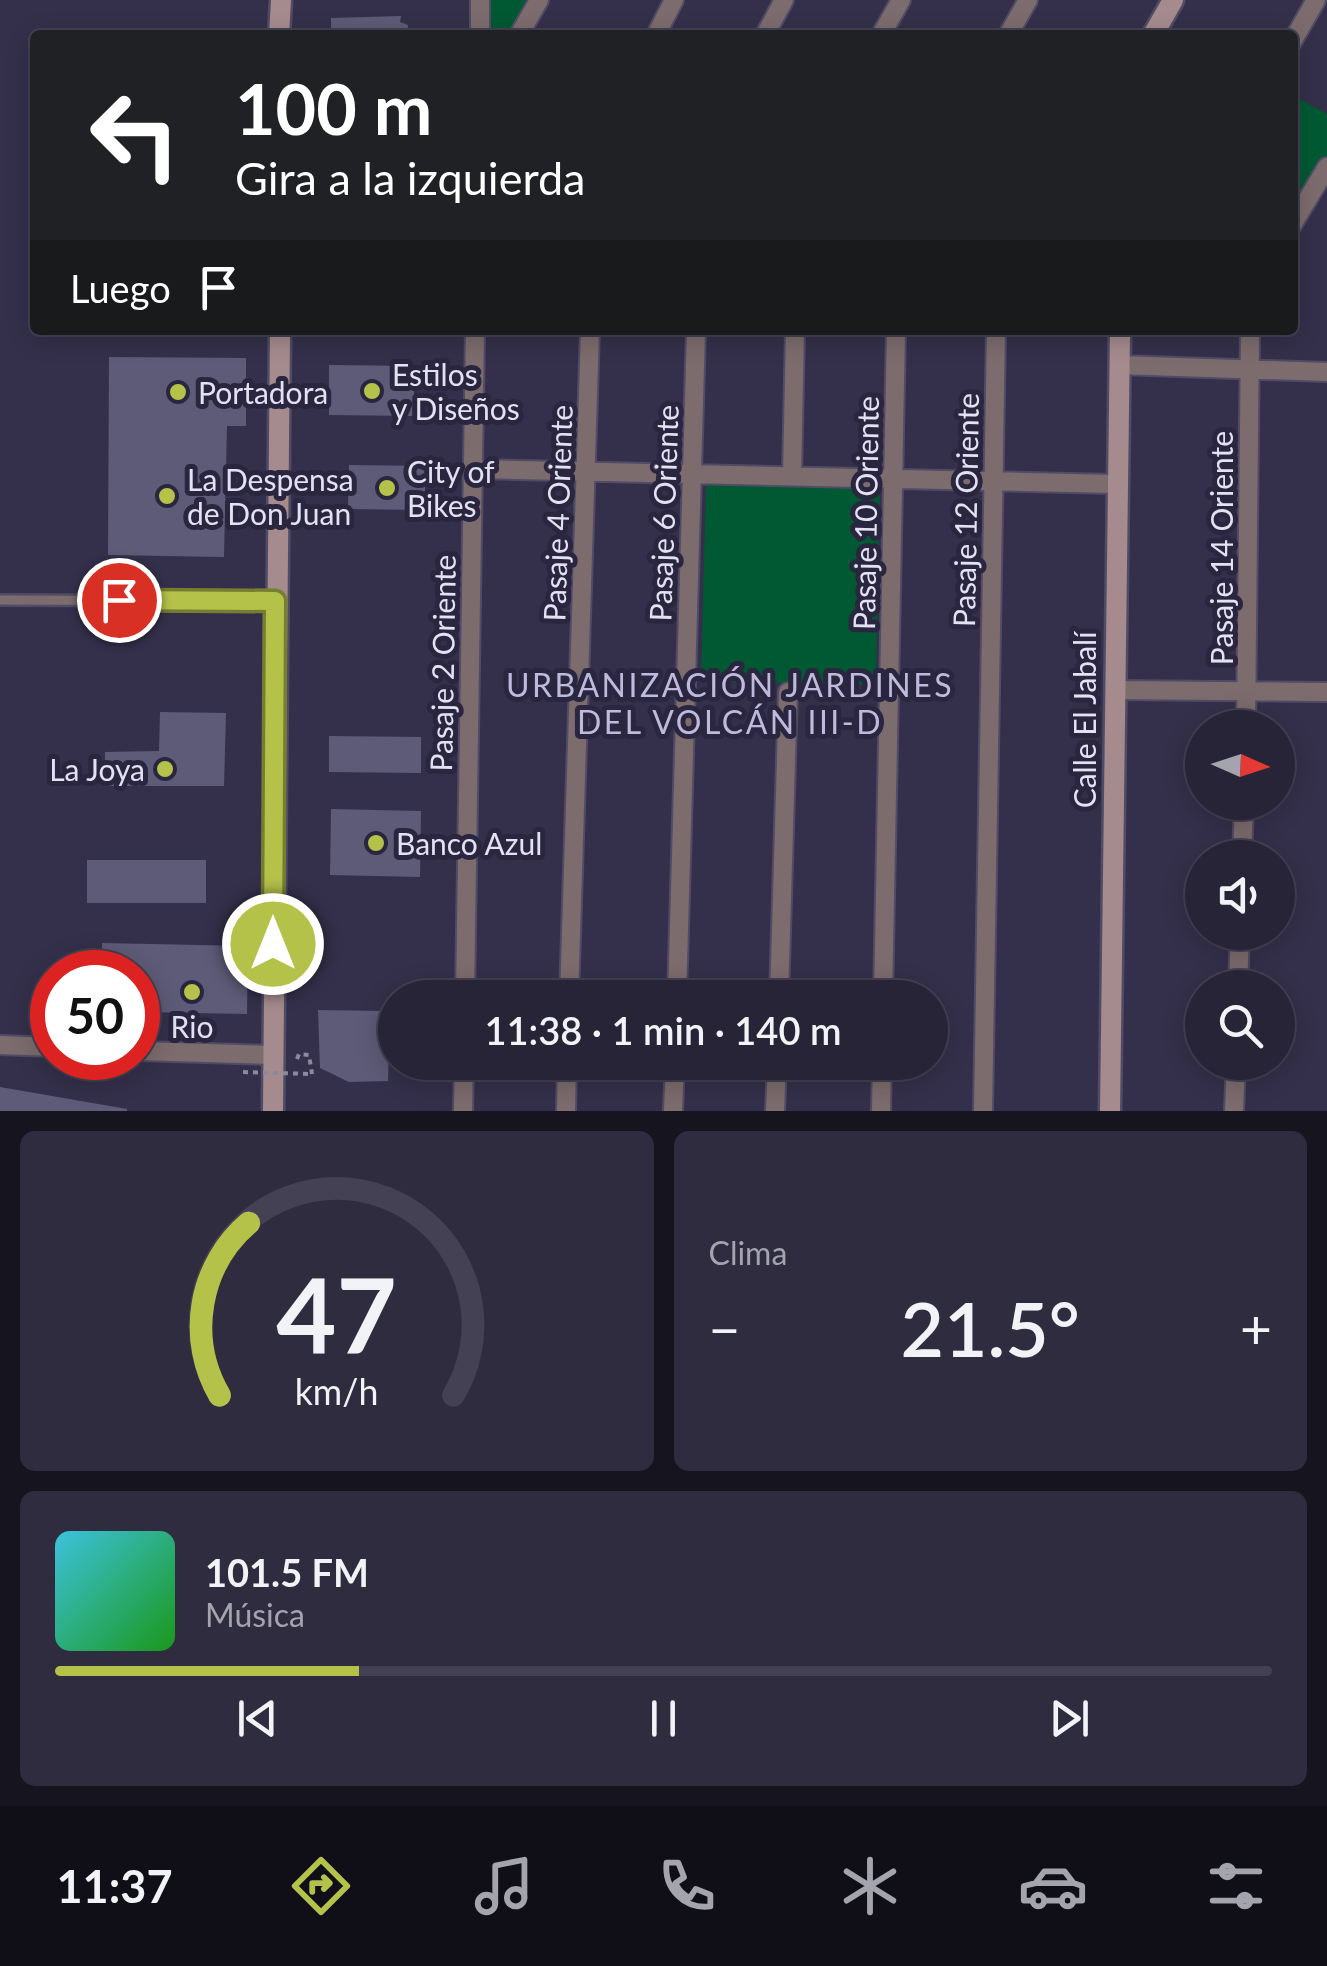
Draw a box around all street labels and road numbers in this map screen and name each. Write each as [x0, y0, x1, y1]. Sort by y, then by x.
street label: Pasaje 12 Oriente [945, 393, 985, 627]
street label: Pasaje 10 Oriente [845, 396, 885, 630]
street label: Pasaje 4 Oriente [535, 404, 579, 622]
street label: Pasaje 6 Oriente [641, 404, 685, 622]
street label: Pasaje 14 Oriente [1203, 431, 1239, 665]
street label: Pasaje 2 Oriente [422, 554, 462, 772]
street label: Calle El Jabalí [1066, 630, 1102, 808]

